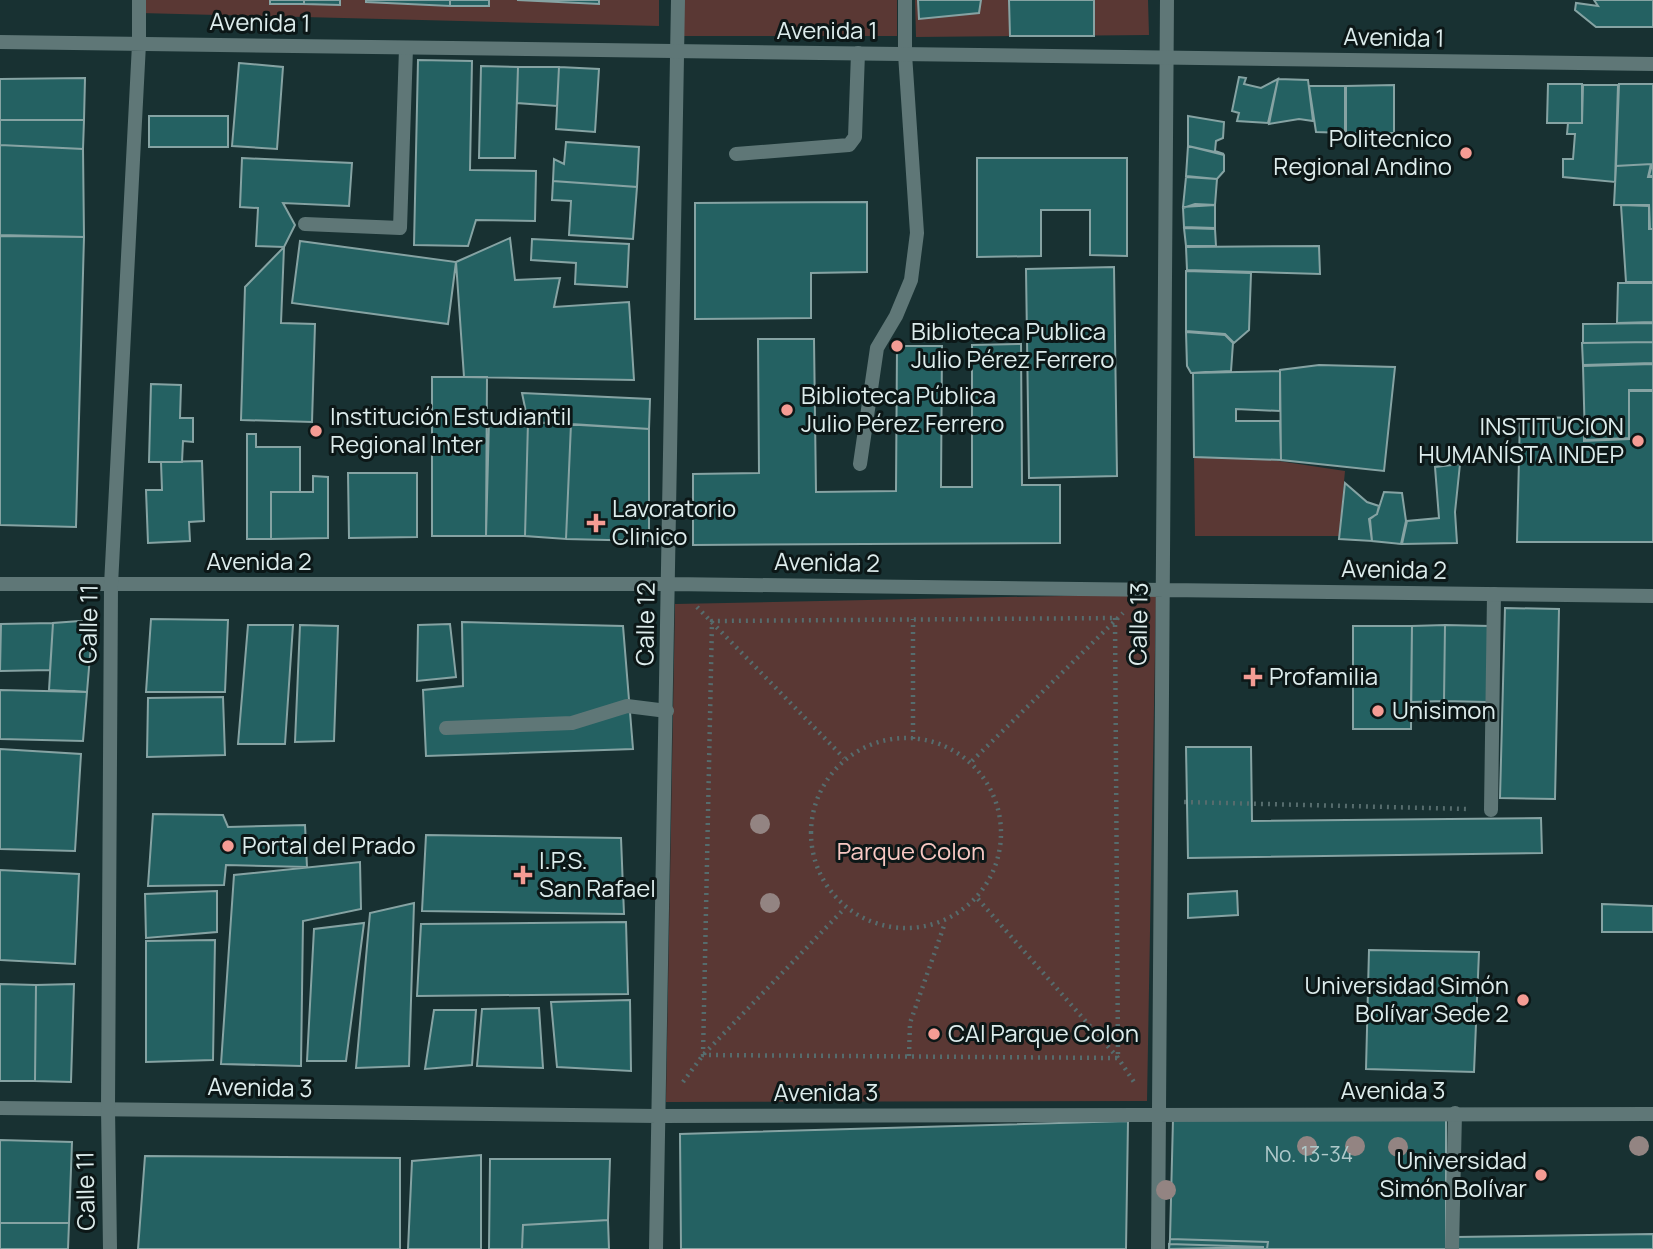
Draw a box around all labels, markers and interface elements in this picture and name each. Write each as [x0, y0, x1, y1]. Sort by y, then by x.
street label: Avenida 1 [209, 4, 311, 39]
street label: Avenida 1 [776, 13, 878, 46]
street label: Avenida 1 [1343, 19, 1445, 54]
place label: Politecnico Regional Andino [1273, 121, 1452, 182]
marker: Politecnico Regional Andino [1458, 145, 1474, 161]
place label: Biblioteca Publica Julio Pérez Ferrero [911, 314, 1115, 375]
marker: Biblioteca Publica Julio Pérez Ferrero [889, 338, 905, 354]
place label: Biblioteca Pública Julio Pérez Ferrero [801, 378, 1005, 439]
place label: Institución Estudiantil Regional Inter [330, 399, 572, 460]
marker: Biblioteca Pública Julio Pérez Ferrero [779, 402, 795, 418]
place label: INSTITUCION HUMANÍSTA INDEP [1418, 409, 1624, 470]
marker: Institución Estudiantil Regional Inter [308, 423, 324, 439]
marker: INSTITUCION HUMANÍSTA INDEP [1630, 433, 1646, 449]
place label: Lavoratorio Clinico [612, 491, 736, 552]
marker: Lavoratorio Clinico [586, 513, 606, 533]
street label: Avenida 2 [206, 544, 312, 577]
street label: Avenida 2 [774, 544, 880, 579]
street label: Avenida 2 [1341, 551, 1447, 586]
street label: Calle 12 [627, 582, 662, 666]
street label: Calle 13 [1120, 582, 1155, 666]
street label: Calle 11 [70, 584, 105, 664]
place label: Profamilia [1269, 659, 1378, 692]
marker: Profamilia [1243, 667, 1263, 687]
place label: Unisimon [1392, 693, 1496, 726]
marker: Unisimon [1370, 703, 1386, 719]
place label: Portal del Prado [242, 828, 416, 861]
park label: Parque Colon [837, 834, 985, 867]
marker: Portal del Prado [220, 838, 236, 854]
place label: I.P.S. San Rafael [539, 843, 656, 904]
marker: I.P.S. San Rafael [513, 865, 533, 885]
place label: Universidad Simón Bolívar Sede 2 [1304, 968, 1509, 1029]
marker: Universidad Simón Bolívar Sede 2 [1515, 992, 1531, 1008]
place label: CAI Parque Colon [948, 1016, 1139, 1049]
marker: CAI Parque Colon [926, 1026, 942, 1042]
street label: Avenida 3 [207, 1069, 313, 1104]
street label: Avenida 3 [1340, 1073, 1446, 1106]
street label: Avenida 3 [773, 1075, 879, 1108]
house number: No. 13-34 [1265, 1140, 1353, 1168]
place label: Universidad Simón Bolívar [1380, 1143, 1527, 1204]
street label: Calle 11 [67, 1151, 102, 1231]
marker: Universidad Simón Bolívar [1533, 1167, 1549, 1183]

